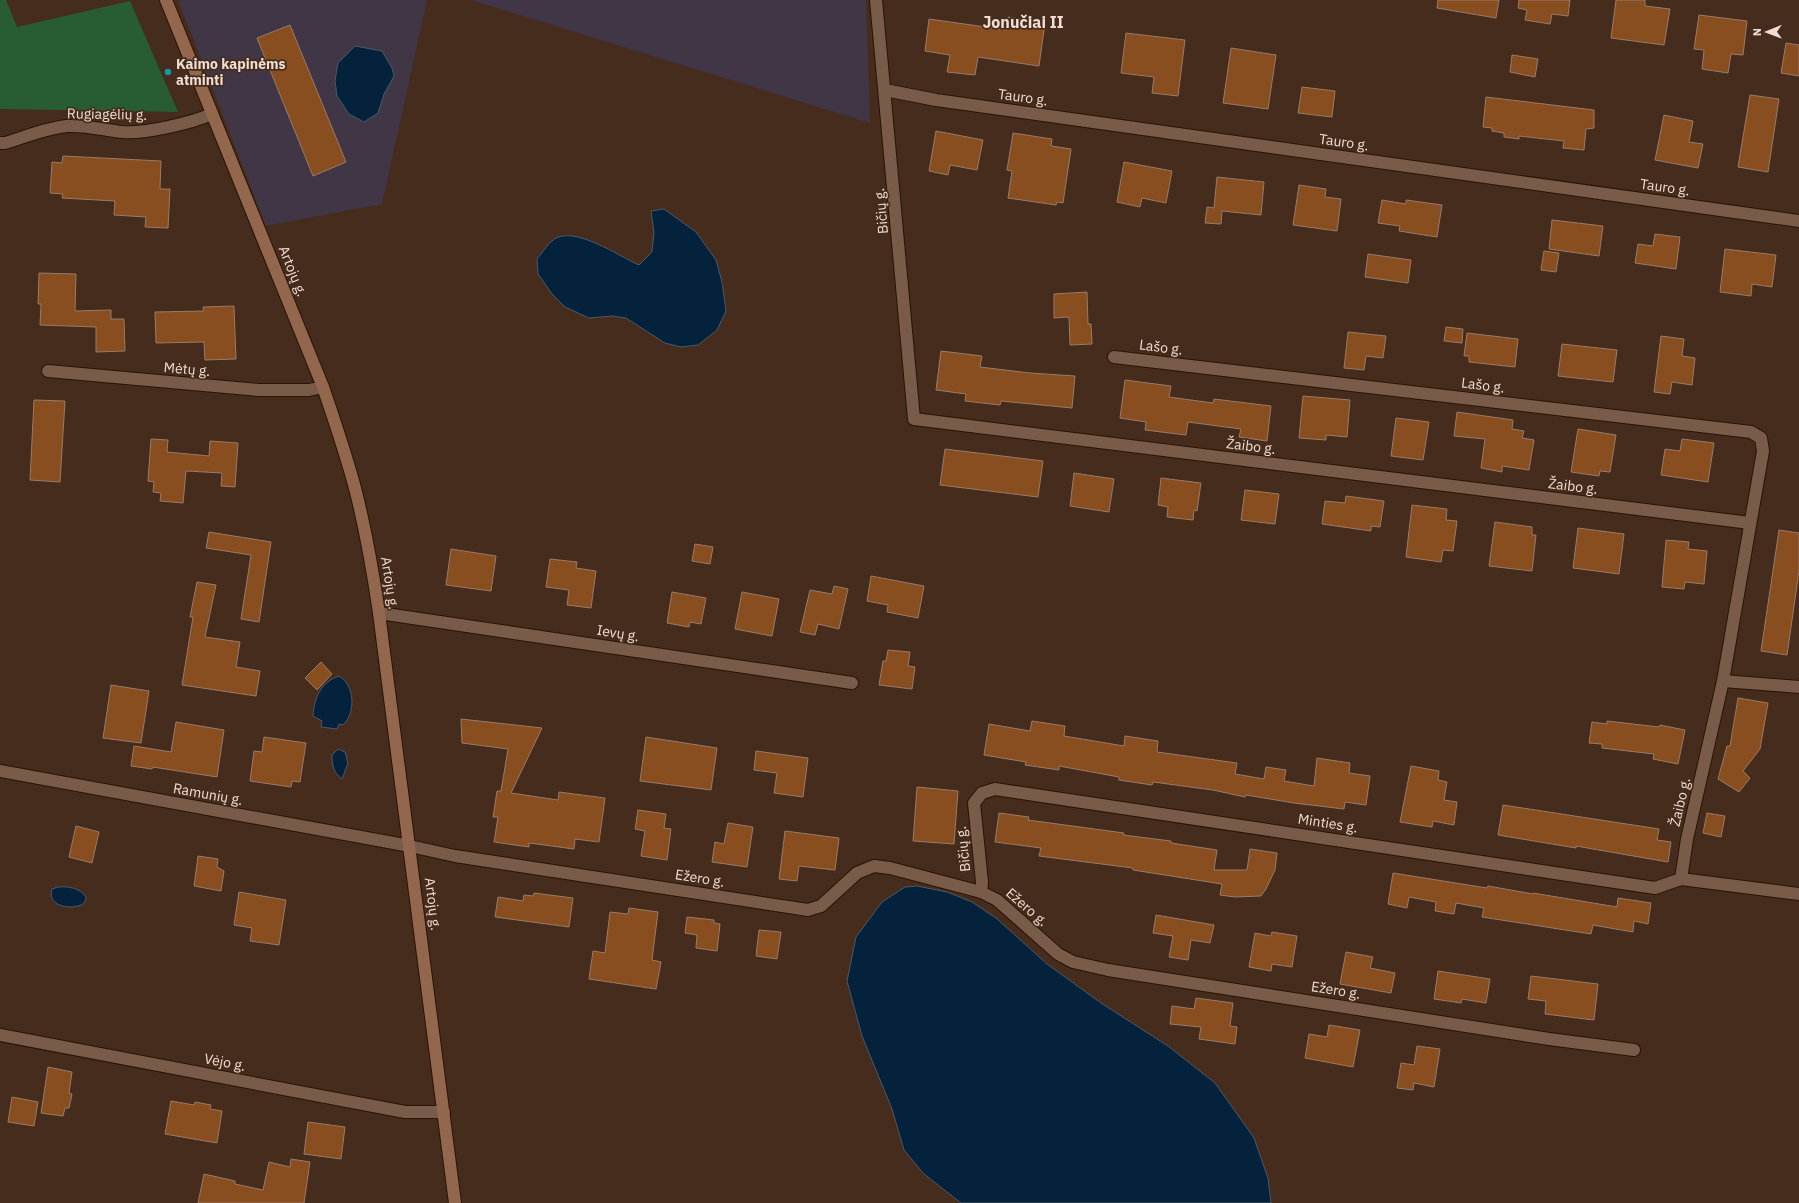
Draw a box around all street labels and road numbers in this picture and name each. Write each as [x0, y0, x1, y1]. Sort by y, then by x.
street label: Tauro g. [997, 85, 1049, 109]
street label: Rugiagėlių g. [67, 104, 147, 124]
street label: Tauro g. [1318, 130, 1370, 154]
street label: Tauro g. [1639, 175, 1691, 199]
street label: Bičių g. [870, 187, 892, 235]
street label: Artojų g. [275, 243, 311, 299]
street label: Lašo g. [1138, 335, 1184, 359]
street label: Mėtų g. [163, 358, 211, 380]
street label: Lašo g. [1460, 373, 1506, 397]
street label: Žaibo g. [1225, 433, 1277, 458]
street label: Žaibo g. [1547, 473, 1599, 498]
street label: Artojų g. [377, 555, 403, 611]
street label: Ievų g. [596, 621, 640, 645]
street label: Žaibo g. [1665, 776, 1694, 828]
street label: Ramunių g. [172, 779, 244, 809]
street label: Minties g. [1297, 809, 1359, 837]
street label: Bičių g. [952, 825, 974, 873]
street label: Ežero g. [674, 865, 726, 891]
street label: Artojų g. [421, 877, 445, 931]
street label: Ežero g. [1002, 884, 1052, 930]
street label: Ežero g. [1310, 977, 1362, 1003]
street label: Vėjo g. [203, 1049, 247, 1075]

